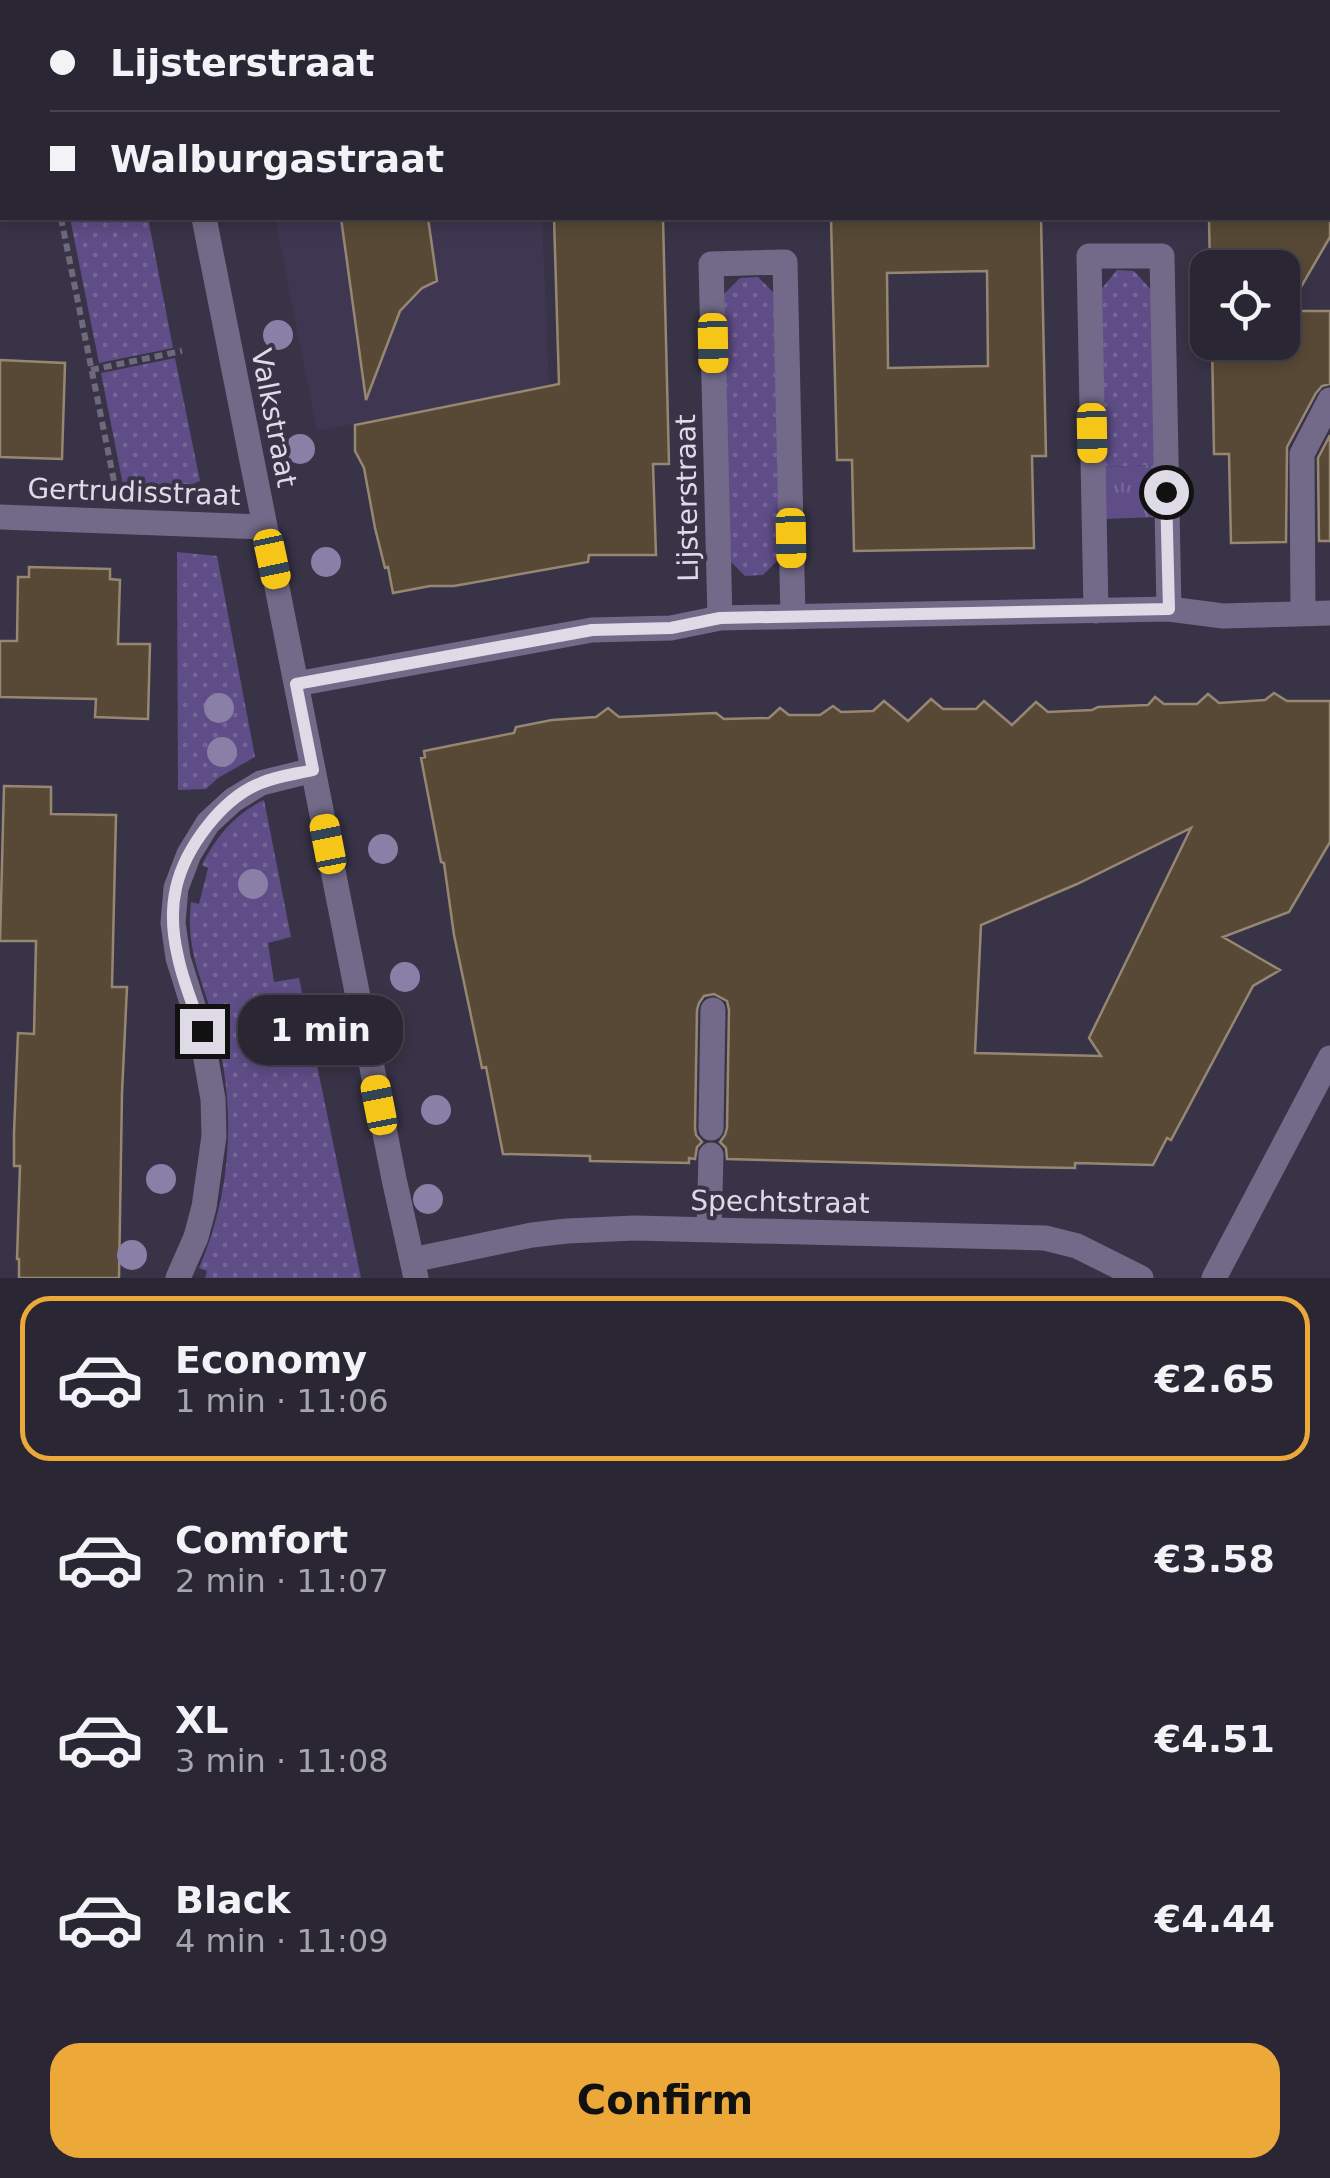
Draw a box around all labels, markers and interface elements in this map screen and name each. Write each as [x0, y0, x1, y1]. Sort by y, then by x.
text: Lijsterstraat [110, 41, 375, 85]
text: Walburgastraat [110, 137, 444, 181]
map controls [1190, 250, 1300, 360]
button: locate [1190, 250, 1300, 360]
car [697, 313, 729, 373]
street label: Valkstraat [244, 346, 304, 490]
car [1076, 403, 1108, 463]
street label: Lijsterstraat [669, 414, 705, 582]
route start [1144, 470, 1189, 515]
street label: Gertrudisstraat [27, 472, 241, 512]
car [775, 508, 807, 568]
car [251, 527, 293, 591]
car [308, 812, 348, 876]
callout: 1 min [237, 996, 402, 1066]
route end [180, 1009, 225, 1054]
text: 1 min [270, 1011, 371, 1049]
car [359, 1073, 399, 1137]
street label: Spechtstraat [690, 1184, 870, 1220]
icon: car [55, 1334, 145, 1424]
text: Economy [175, 1338, 367, 1382]
text: €2.65 [1155, 1357, 1275, 1401]
text: 1 min · 11:06 [175, 1382, 389, 1420]
icon: car [55, 1514, 145, 1604]
text: Comfort [175, 1518, 348, 1562]
text: €3.58 [1155, 1537, 1275, 1581]
text: 2 min · 11:07 [175, 1562, 389, 1600]
icon: car [55, 1694, 145, 1784]
text: XL [175, 1698, 229, 1742]
text: €4.51 [1155, 1717, 1275, 1761]
text: 3 min · 11:08 [175, 1742, 389, 1780]
icon: car [55, 1874, 145, 1964]
text: Black [175, 1878, 290, 1922]
text: €4.44 [1155, 1897, 1275, 1941]
text: 4 min · 11:09 [175, 1922, 389, 1960]
button: Confirm [50, 2043, 1280, 2158]

